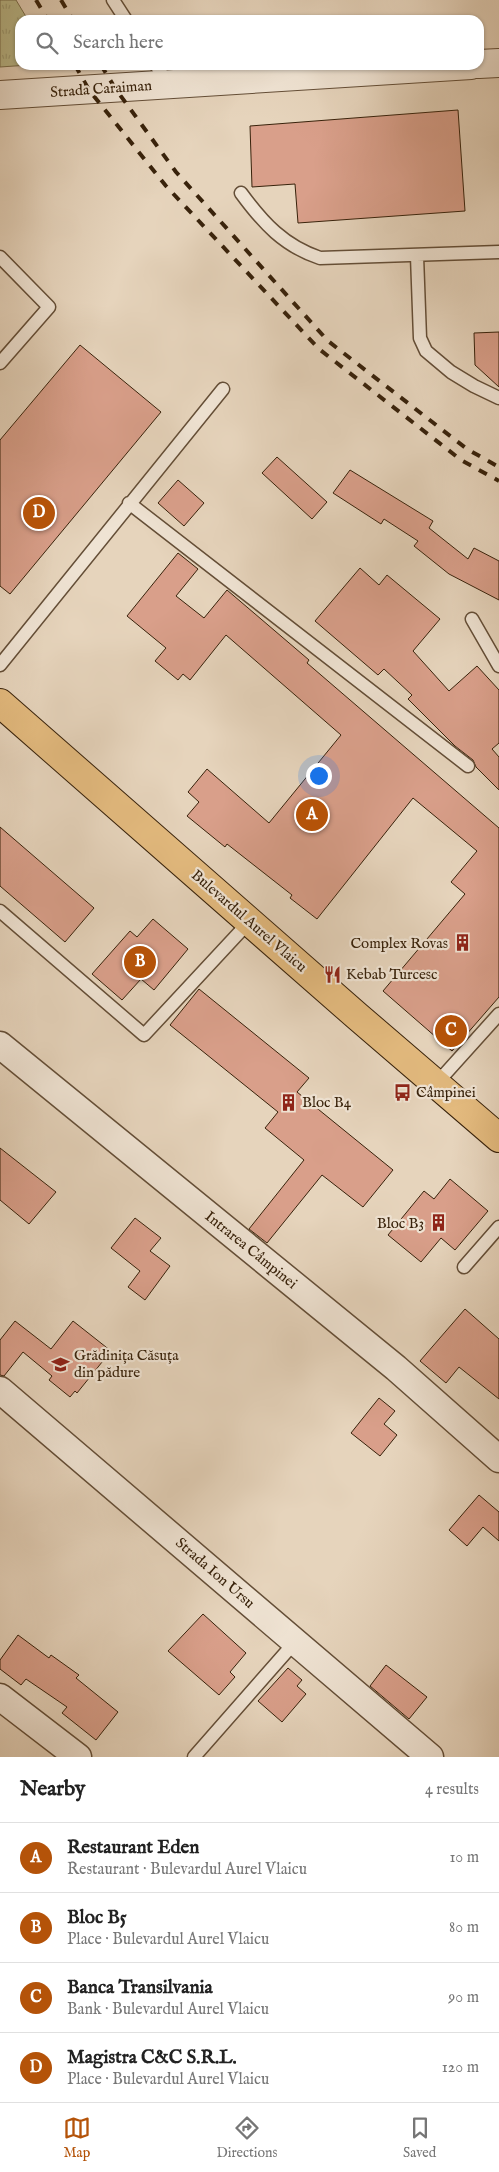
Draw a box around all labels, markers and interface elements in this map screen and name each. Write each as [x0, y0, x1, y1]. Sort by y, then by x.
search box [15, 15, 484, 70]
icon: search [33, 29, 61, 57]
text: Search here [73, 31, 164, 55]
street label: Strada Caraiman [50, 76, 152, 102]
pin: D [23, 494, 55, 532]
your location [306, 763, 332, 789]
pin: A [296, 796, 328, 834]
street label: Bulevardul Aurel Vlaicu [187, 866, 311, 977]
building icon: Complex Rovas [452, 933, 472, 953]
place label: Complex Rovas [350, 934, 448, 953]
pin: B [124, 943, 156, 981]
restaurant icon: Kebab Turcesc [322, 964, 342, 984]
place label: Kebab Turcesc [346, 965, 437, 984]
pin: C [435, 1012, 467, 1050]
bus stop icon: Câmpinei [392, 1082, 412, 1102]
place label: Câmpinei [416, 1083, 476, 1102]
building icon: Bloc B4 [278, 1092, 298, 1112]
place label: Bloc B4 [302, 1093, 352, 1112]
street label: Intrarea Câmpinei [201, 1207, 301, 1293]
building icon: Bloc B3 [428, 1213, 448, 1233]
place label: Bloc B3 [377, 1214, 424, 1233]
place label: Grădinița Căsuța din pădure [74, 1346, 179, 1382]
school or university icon: Grădinița Căsuța din pădure [50, 1354, 70, 1374]
street label: Strada Ion Ursu [171, 1533, 259, 1613]
text: Nearby [20, 1776, 85, 1803]
text: 4 results [425, 1780, 479, 1800]
text: Restaurant Eden [67, 1836, 199, 1860]
text: A [31, 1848, 41, 1868]
text: 10 m [449, 1848, 479, 1868]
text: Restaurant · Bulevardul Aurel Vlaicu [67, 1860, 307, 1880]
text: Bloc B5 [67, 1906, 127, 1930]
text: B [31, 1918, 41, 1938]
text: 80 m [449, 1918, 479, 1938]
text: Place · Bulevardul Aurel Vlaicu [67, 1930, 269, 1950]
text: Banca Transilvania [67, 1976, 213, 2000]
text: C [30, 1988, 42, 2008]
text: 90 m [448, 1988, 479, 2008]
text: Bank · Bulevardul Aurel Vlaicu [67, 2000, 269, 2020]
text: Magistra C&C S.R.L. [67, 2046, 237, 2070]
text: D [30, 2058, 42, 2078]
text: 120 m [442, 2058, 479, 2078]
text: Place · Bulevardul Aurel Vlaicu [67, 2070, 269, 2090]
tab: Map [63, 2114, 91, 2162]
tab: Directions [216, 2114, 277, 2162]
tab: Saved [403, 2114, 436, 2162]

